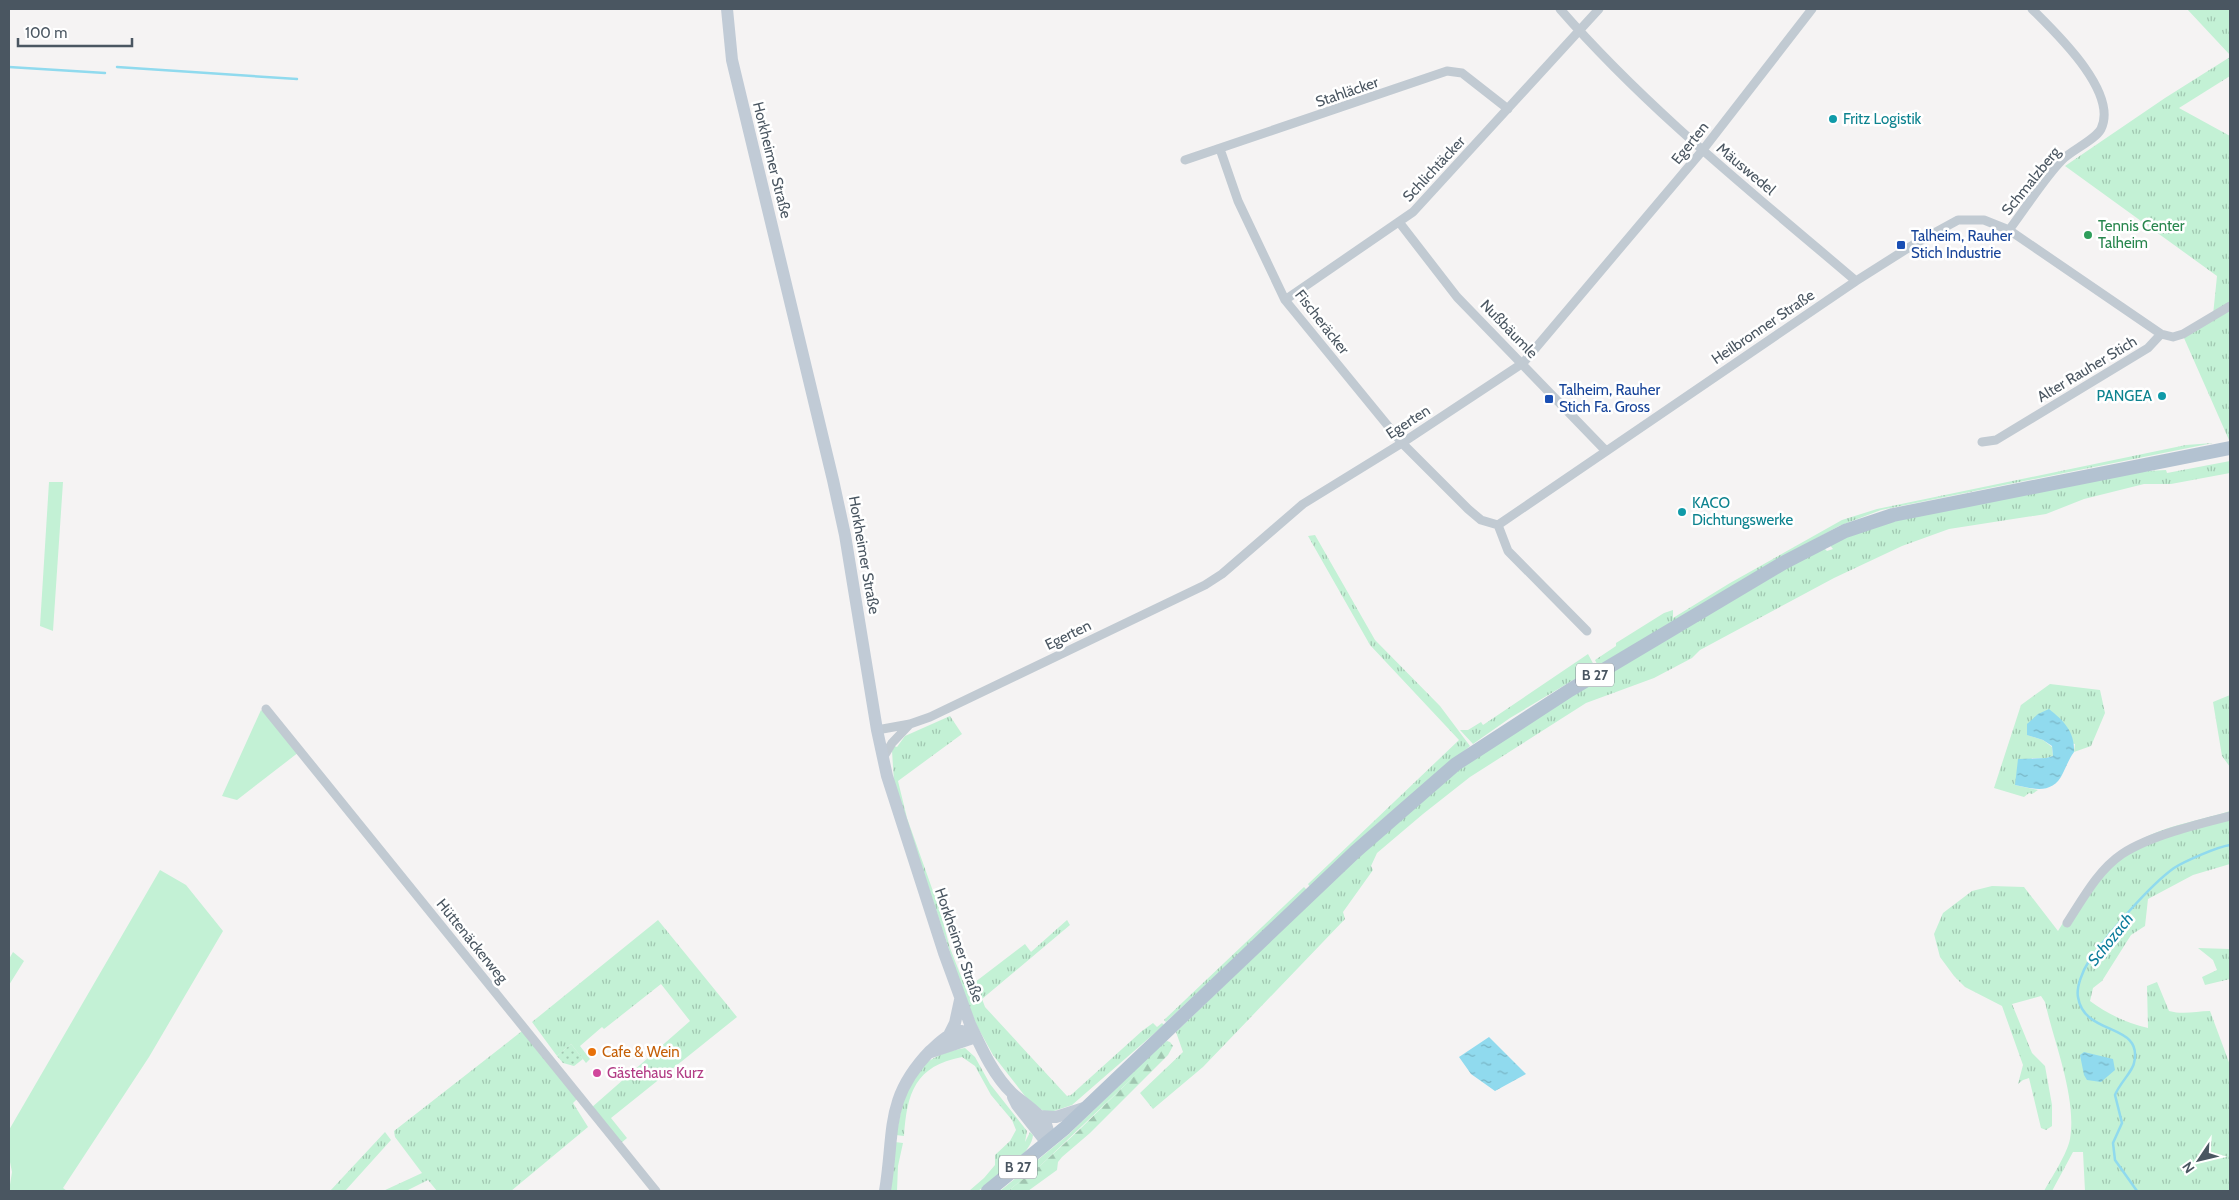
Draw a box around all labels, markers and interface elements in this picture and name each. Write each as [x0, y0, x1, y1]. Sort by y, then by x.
scale bar [18, 15, 131, 47]
text: 100 m [25, 24, 67, 42]
street label: Stahläcker [1313, 73, 1381, 111]
street label: Horkheimer Straße [749, 100, 795, 221]
place label: Fritz Logistik [1843, 110, 1922, 128]
marker: Fritz Logistik [1827, 113, 1839, 125]
street label: Egerten [1668, 118, 1712, 168]
street label: Schlichtäcker [1399, 132, 1469, 206]
street label: Mäuswedel [1713, 139, 1779, 199]
street label: Schmalzberg [1998, 143, 2064, 219]
place label: Tennis Center Talheim [2098, 217, 2185, 252]
place label: Talheim, Rauher Stich Industrie [1911, 227, 2012, 262]
marker: Tennis Center Talheim [2082, 229, 2094, 241]
marker: Talheim, Rauher Stich Industrie [1895, 239, 1907, 251]
street label: Fischeräcker [1291, 286, 1353, 358]
street label: Heilbronner Straße [1708, 286, 1818, 368]
street label: Nußbäumle [1477, 296, 1542, 362]
street label: Alter Rauher Stich [2034, 332, 2140, 406]
place label: Talheim, Rauher Stich Fa. Gross [1559, 381, 1660, 416]
place label: PANGEA [2097, 387, 2153, 405]
marker: PANGEA [2156, 390, 2168, 402]
marker: Talheim, Rauher Stich Fa. Gross [1543, 393, 1555, 405]
street label: Egerten [1383, 401, 1433, 443]
street label: Horkheimer Straße [845, 494, 883, 616]
place label: KACO Dichtungswerke [1692, 494, 1793, 529]
marker: KACO Dichtungswerke [1676, 506, 1688, 518]
street label: Egerten [1042, 616, 1094, 654]
road number: B 27 [1576, 664, 1614, 686]
street label: Horkheimer Straße [931, 885, 987, 1005]
street label: Hüttenäckerweg [433, 895, 512, 987]
water label: Schozach [2084, 909, 2137, 969]
place label: Cafe & Wein [602, 1043, 680, 1061]
marker: Cafe & Wein [586, 1046, 598, 1058]
place label: Gästehaus Kurz [607, 1064, 704, 1082]
marker: Gästehaus Kurz [591, 1067, 603, 1079]
north arrow [2174, 1135, 2224, 1185]
road number: B 27 [999, 1156, 1037, 1178]
text: N [2178, 1158, 2199, 1177]

